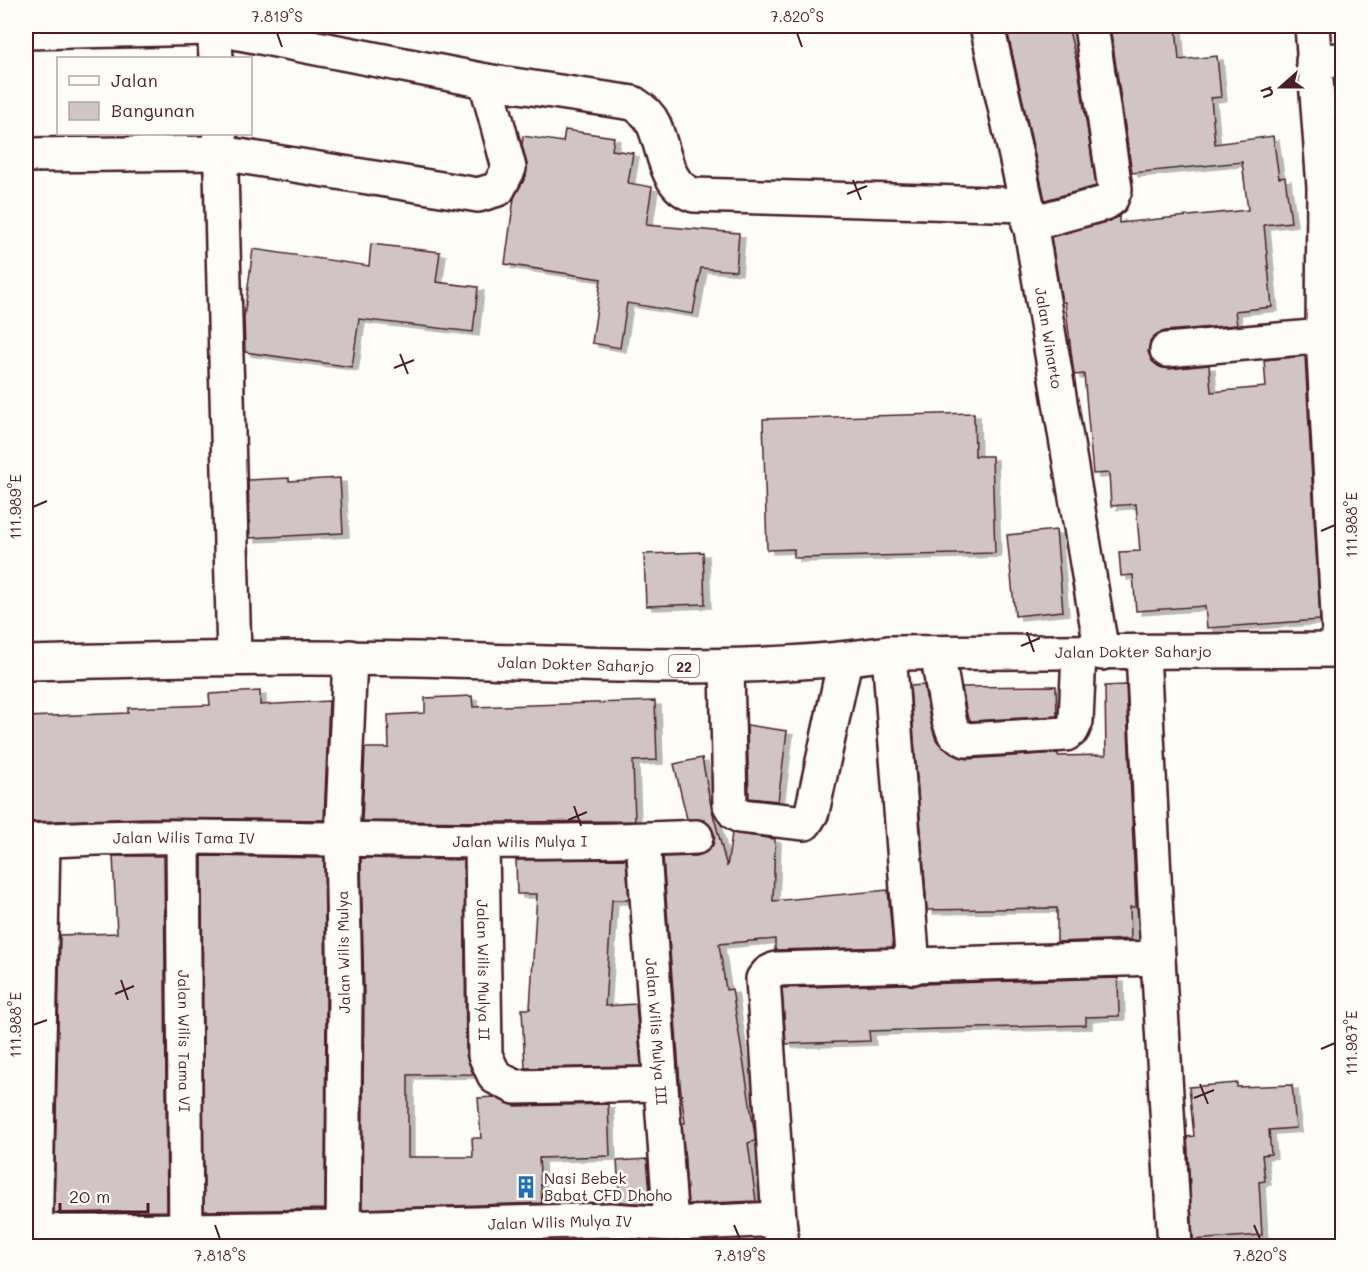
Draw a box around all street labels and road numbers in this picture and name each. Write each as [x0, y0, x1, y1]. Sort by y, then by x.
street label: Jalan Winarto [1031, 286, 1068, 390]
street label: Jalan Dokter Saharjo [1055, 641, 1212, 662]
street label: Jalan Dokter Saharjo [497, 651, 654, 676]
road number: 22 [669, 655, 699, 677]
street label: Jalan Wilis Tama IV [113, 827, 255, 848]
street label: Jalan Wilis Mulya I [452, 831, 588, 851]
street label: Jalan Wilis Mulya [332, 890, 354, 1014]
street label: Jalan Wilis Mulya II [473, 899, 495, 1041]
street label: Jalan Wilis Mulya III [642, 957, 672, 1106]
street label: Jalan Wilis Tama VI [174, 970, 195, 1113]
street label: Jalan Wilis Mulya IV [487, 1210, 633, 1234]

